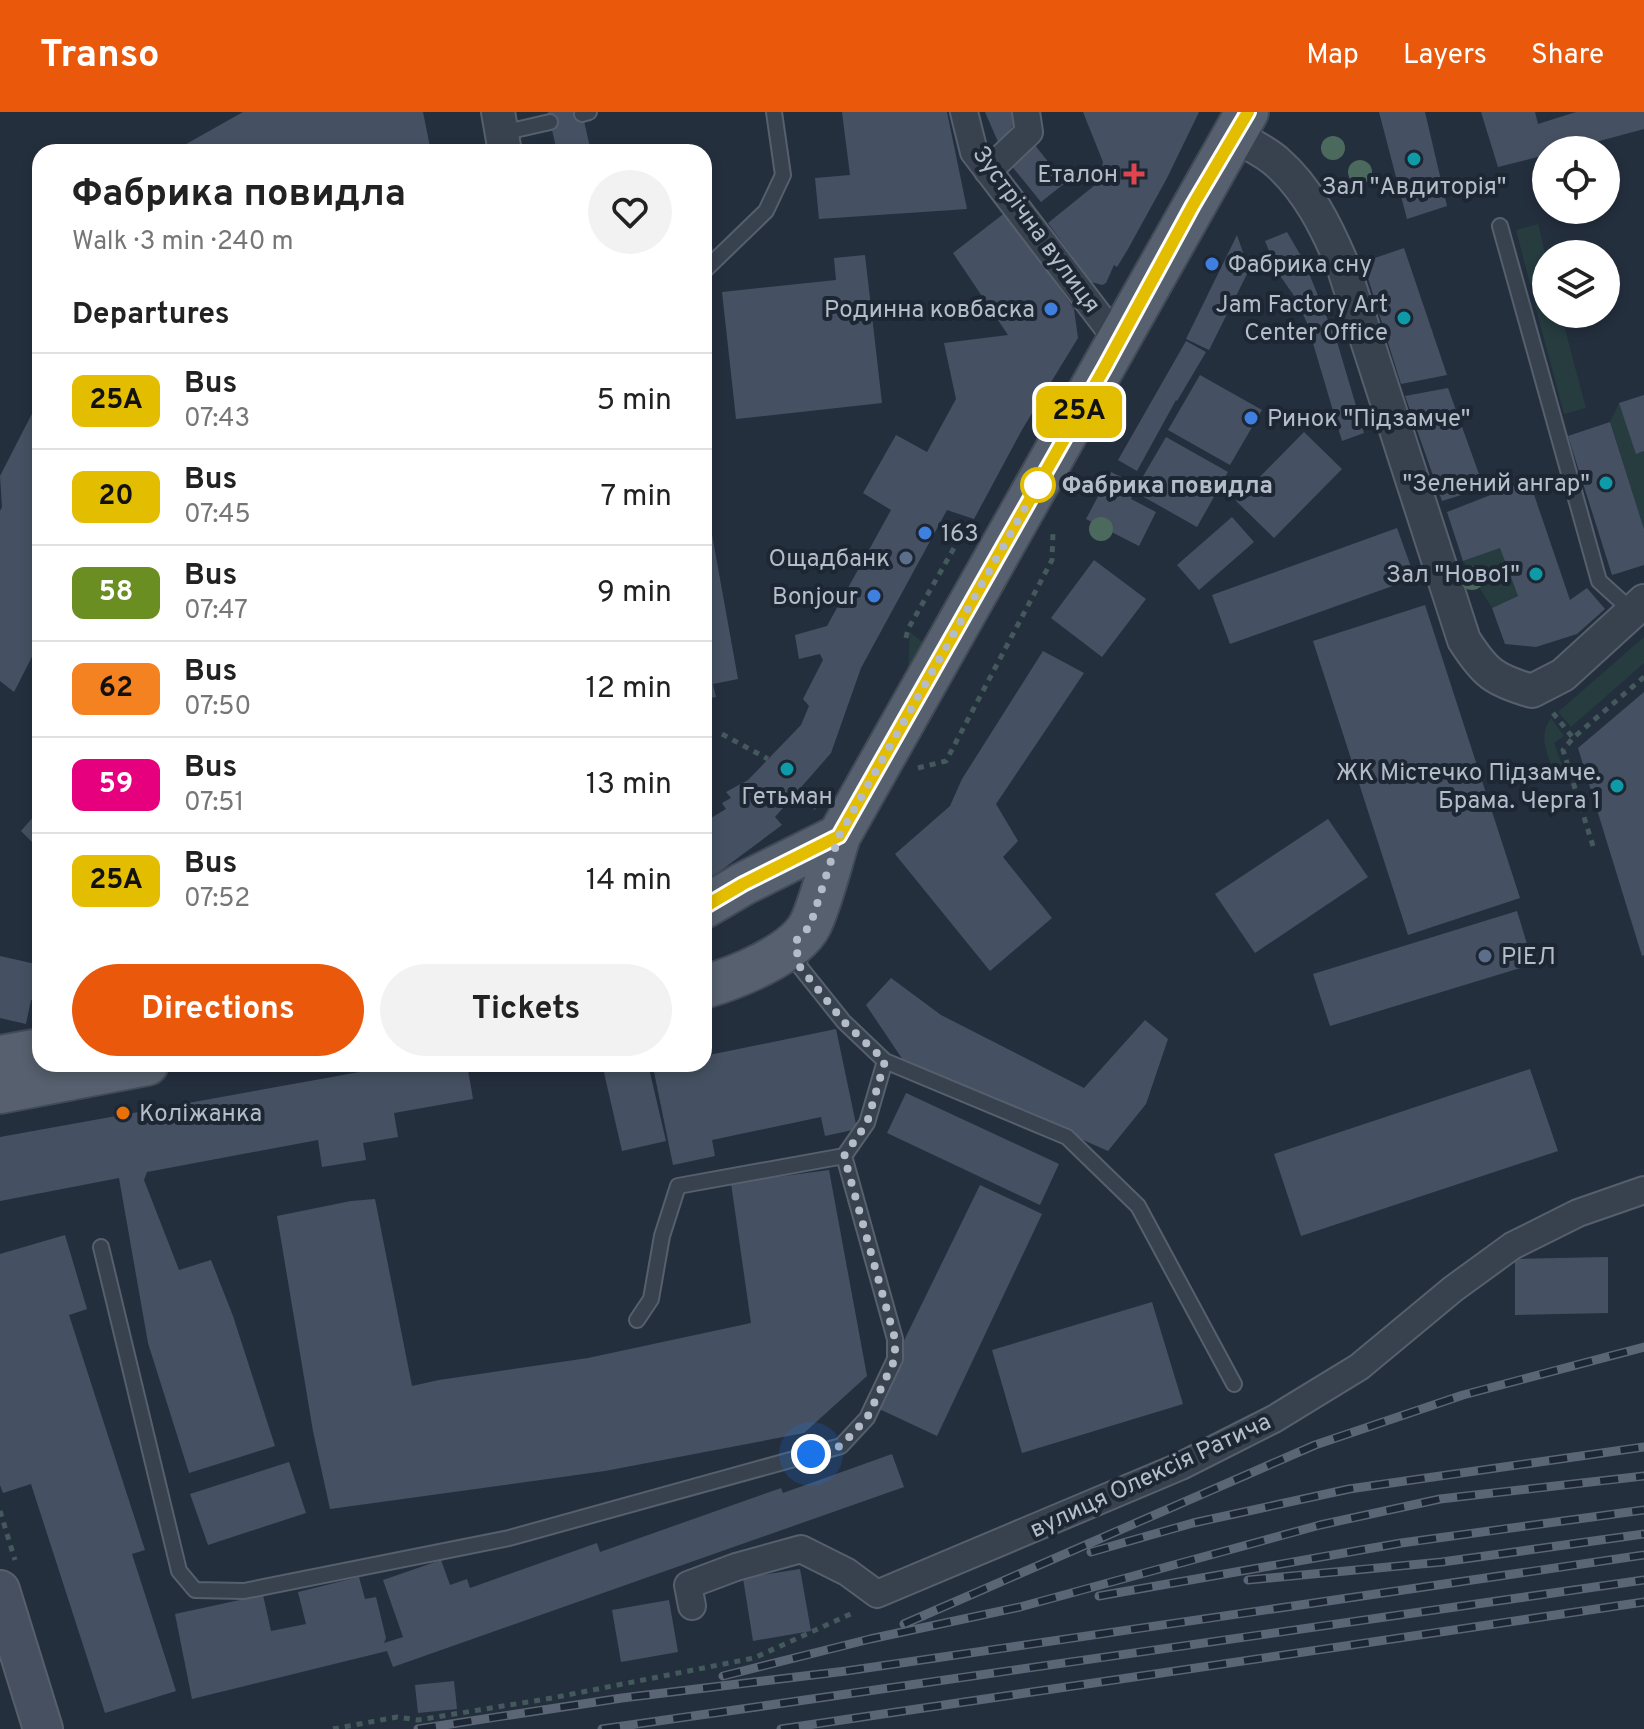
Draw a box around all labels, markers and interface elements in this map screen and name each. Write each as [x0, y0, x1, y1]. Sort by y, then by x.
text: Transo [40, 32, 160, 81]
text: Map [1306, 38, 1359, 74]
text: Layers [1403, 38, 1487, 74]
text: Share [1531, 38, 1604, 74]
map controls [1532, 136, 1620, 328]
button: locate [1532, 136, 1620, 224]
street label: Зустрічна вулиця [965, 141, 1106, 320]
marker: Зал "Авдиторія" [1405, 150, 1423, 168]
place label: Еталон [1037, 161, 1118, 191]
marker: Еталон [1125, 165, 1143, 183]
button: heart [588, 170, 672, 254]
text: Фабрика повидла [72, 171, 406, 220]
place label: Зал "Авдиторія" [1321, 173, 1507, 203]
text: Walk · 3 min · 240 m [72, 226, 294, 259]
button: layers [1532, 240, 1620, 328]
place label: Фабрика сну [1228, 251, 1372, 281]
marker: Фабрика сну [1203, 255, 1221, 273]
place label: Jam Factory Art Center Office [1216, 291, 1388, 349]
place label: Родинна ковбаска [824, 296, 1035, 326]
text: Departures [72, 297, 230, 334]
marker: Родинна ковбаска [1042, 300, 1060, 318]
marker: Jam Factory Art Center Office [1395, 309, 1413, 327]
text: Bus [184, 366, 237, 403]
text: 25А [89, 383, 143, 419]
text: 5 min [596, 383, 672, 420]
line badge: 25А [1033, 386, 1125, 438]
text: 25А [1052, 394, 1106, 430]
text: 07:43 [184, 403, 250, 436]
place label: Ринок "Підзамче" [1267, 405, 1471, 435]
marker: Ринок "Підзамче" [1242, 409, 1260, 427]
text: Bus [184, 462, 237, 499]
marker: Фабрика повидла [1021, 468, 1055, 502]
place label: "Зелений ангар" [1403, 470, 1590, 500]
place label: Фабрика повидла [1062, 472, 1273, 502]
marker: "Зелений ангар" [1597, 474, 1615, 492]
text: 20 [98, 479, 134, 515]
text: 7 min [601, 479, 672, 516]
text: 07:45 [184, 499, 251, 532]
place label: 163 [941, 520, 979, 550]
marker: 163 [916, 524, 934, 542]
place label: Ощадбанк [769, 545, 890, 575]
marker: Ощадбанк [897, 549, 915, 567]
text: Bus [184, 558, 237, 595]
place label: Зал "Ново1" [1386, 561, 1520, 591]
marker: Зал "Ново1" [1527, 565, 1545, 583]
text: 58 [99, 575, 133, 611]
text: 9 min [597, 575, 672, 612]
place label: Bonjour [772, 583, 858, 613]
marker: Bonjour [865, 587, 883, 605]
text: 07:47 [184, 595, 248, 628]
text: Bus [184, 654, 237, 691]
text: 62 [99, 671, 133, 707]
text: 12 min [585, 671, 672, 708]
text: 07:50 [184, 691, 251, 724]
text: Bus [184, 750, 237, 787]
place label: ЖК Містечко Підзамче. Брама. Черга 1 [1336, 759, 1601, 817]
marker: Гетьман [778, 760, 796, 778]
text: 59 [99, 767, 133, 803]
text: 13 min [586, 767, 672, 804]
marker: ЖК Містечко Підзамче. Брама. Черга 1 [1608, 777, 1626, 795]
place label: Гетьман [741, 783, 833, 813]
text: 07:51 [184, 787, 244, 820]
text: Bus [184, 846, 237, 883]
text: 25А [89, 863, 143, 899]
text: 14 min [586, 863, 672, 900]
text: 07:52 [184, 883, 250, 916]
place label: РІЕЛ [1501, 943, 1556, 973]
marker: РІЕЛ [1476, 947, 1494, 965]
button: Directions [72, 964, 364, 1056]
button: Tickets [380, 964, 672, 1056]
place label: Коліжанка [139, 1100, 262, 1130]
marker: Коліжанка [114, 1104, 132, 1122]
street label: вулиця Олексія Ратича [1026, 1408, 1276, 1546]
your location [791, 1434, 831, 1474]

